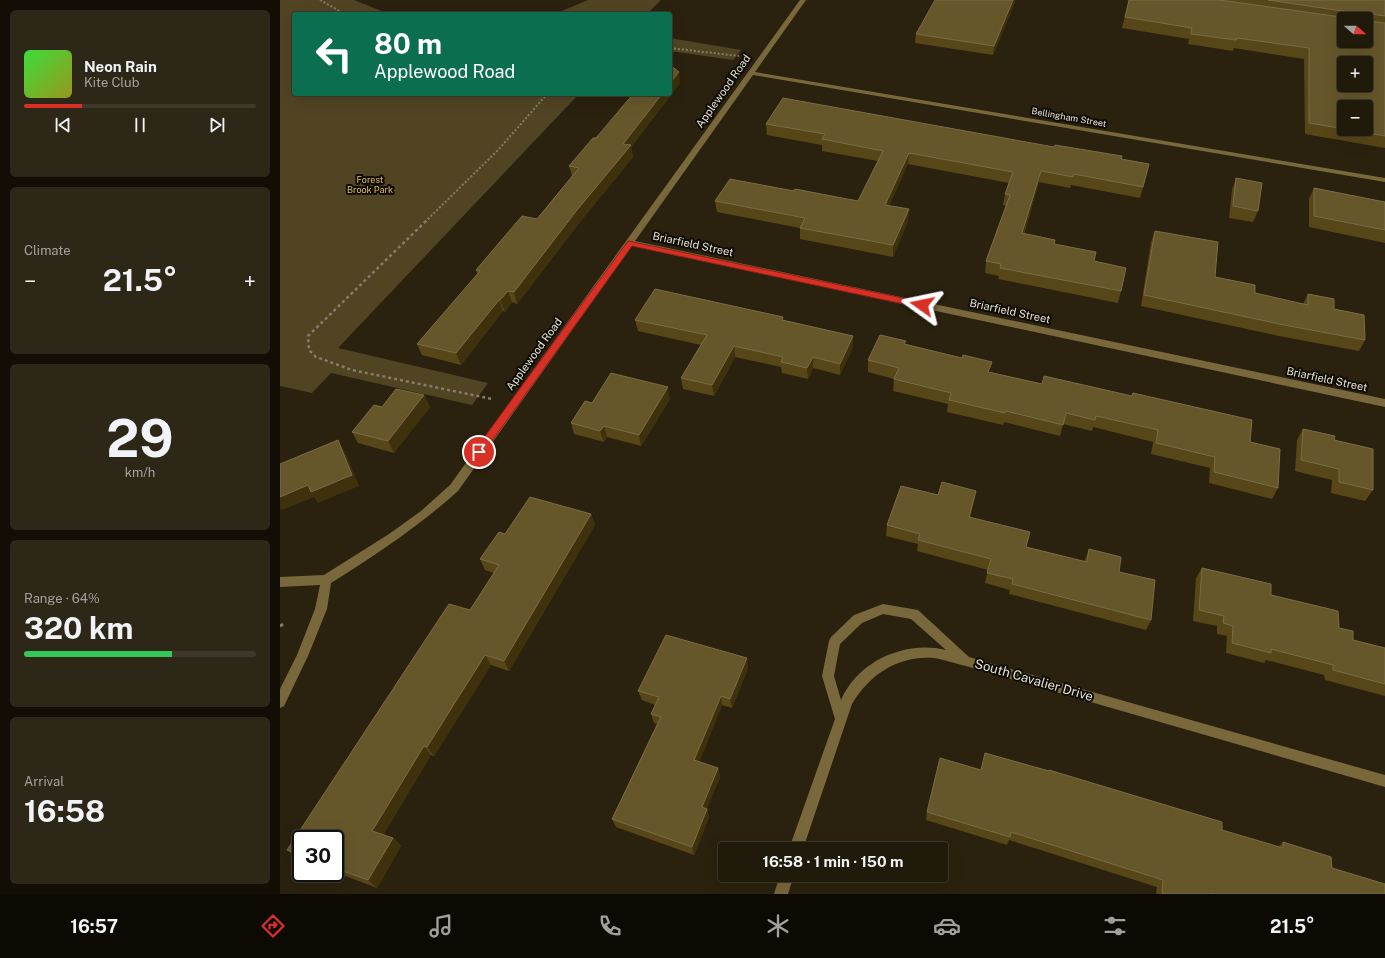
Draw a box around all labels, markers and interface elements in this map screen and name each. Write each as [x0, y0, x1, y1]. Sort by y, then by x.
north arrow [1337, 12, 1373, 48]
map controls [1337, 12, 1373, 136]
text: 80 m [374, 27, 442, 60]
icon: left [308, 28, 360, 80]
street label: Applewood Road [693, 52, 753, 130]
button: + [1337, 56, 1373, 92]
text: Neon Rain [84, 58, 157, 75]
text: Applewood Road [374, 61, 515, 82]
text: Kite Club [84, 75, 139, 90]
button: − [1337, 100, 1373, 136]
street label: Bellingham Street [1031, 105, 1108, 129]
icon: previous [52, 114, 74, 136]
icon: pause [129, 114, 151, 136]
icon: next [206, 114, 228, 136]
park label: Forest Brook Park [347, 174, 393, 195]
street label: Briarfield Street [651, 230, 735, 258]
text: Climate [24, 243, 71, 258]
text: 21.5° [103, 262, 177, 298]
text: − [24, 268, 36, 294]
text: + [244, 268, 256, 294]
position arrow [901, 284, 943, 326]
street label: Briarfield Street [968, 297, 1052, 325]
street label: Applewood Road [504, 316, 564, 392]
street label: Briarfield Street [1285, 365, 1369, 393]
text: 29 [106, 408, 174, 469]
pin [462, 435, 496, 469]
icon: arrive [468, 441, 490, 463]
text: km/h [125, 465, 155, 480]
text: Range · 64% [24, 591, 100, 606]
text: 320 km [24, 610, 133, 646]
street label: South Cavalier Drive [973, 656, 1095, 704]
text: Arrival [24, 774, 64, 789]
text: 16:58 [24, 793, 105, 829]
speed limit sign: 30 [292, 830, 344, 882]
text: 16:58 · 1 min · 150 m [763, 853, 903, 870]
icon: directions [259, 912, 287, 940]
icon: music [427, 912, 455, 940]
icon: phone [596, 912, 624, 940]
icon: climate [764, 912, 792, 940]
icon: car [933, 912, 961, 940]
icon: filters [1101, 912, 1129, 940]
text: 16:57 [70, 916, 118, 937]
text: 21.5° [1270, 916, 1315, 937]

